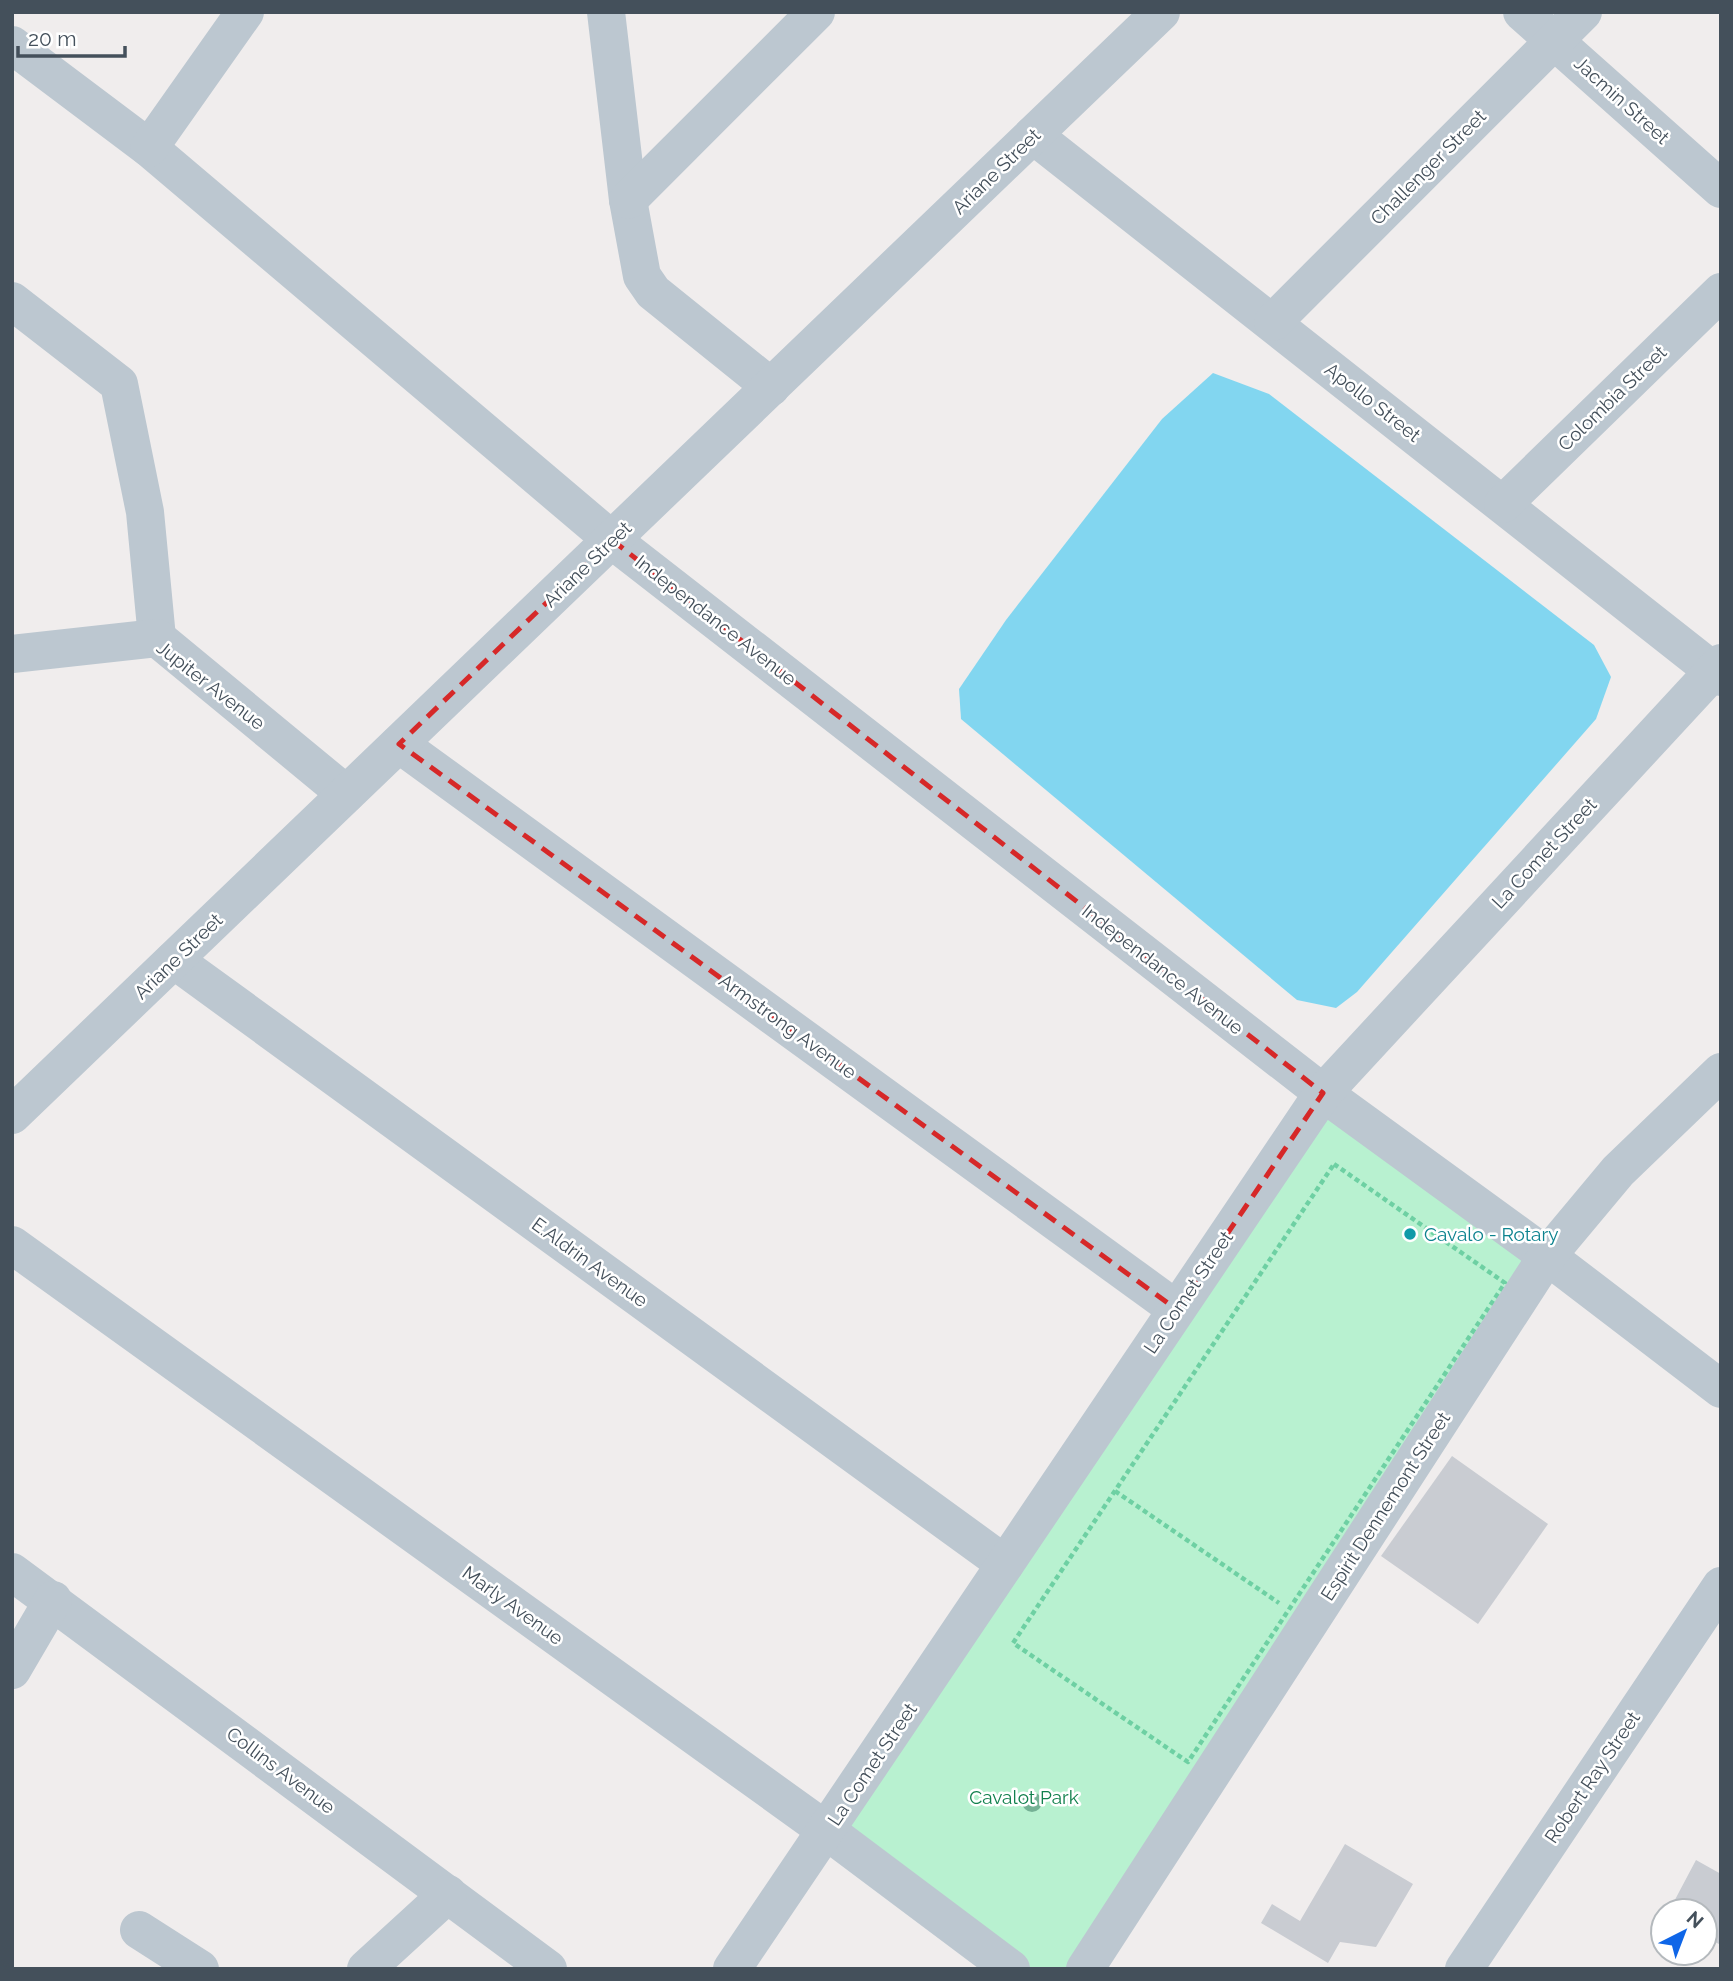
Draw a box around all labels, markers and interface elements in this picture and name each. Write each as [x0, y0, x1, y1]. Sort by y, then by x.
scale bar [18, 14, 124, 58]
text: 20 m [28, 26, 76, 51]
street label: Jacmin Street [1570, 52, 1674, 149]
street label: Challenger Street [1366, 104, 1491, 229]
street label: Ariane Street [947, 123, 1045, 218]
street label: Colombia Street [1553, 340, 1671, 455]
street label: Apollo Street [1321, 358, 1426, 446]
street label: Ariane Street [538, 516, 636, 611]
street label: Independance Avenue [631, 550, 801, 690]
street label: Jupiter Avenue [153, 636, 269, 734]
street label: La Comet Street [1487, 793, 1601, 913]
street label: Independance Avenue [1078, 899, 1248, 1039]
street label: Ariane Street [129, 908, 227, 1003]
street label: Armstrong Avenue [715, 969, 861, 1083]
street label: E.Aldrin Avenue [528, 1213, 652, 1311]
place label: Cavalo - Rotary [1424, 1223, 1558, 1245]
street label: La Comet Street [1139, 1226, 1237, 1357]
marker: Cavalo - Rotary [1402, 1226, 1418, 1242]
street label: Espirit Dennemont Street [1316, 1407, 1455, 1604]
street label: Marly Avenue [458, 1561, 568, 1649]
street label: La Comet Street [823, 1698, 921, 1829]
street label: Robert Ray Street [1540, 1707, 1644, 1847]
street label: Collins Avenue [222, 1722, 340, 1818]
park label: Cavalot Park [969, 1786, 1079, 1808]
north arrow [1649, 1897, 1719, 1967]
text: N [1683, 1906, 1708, 1932]

